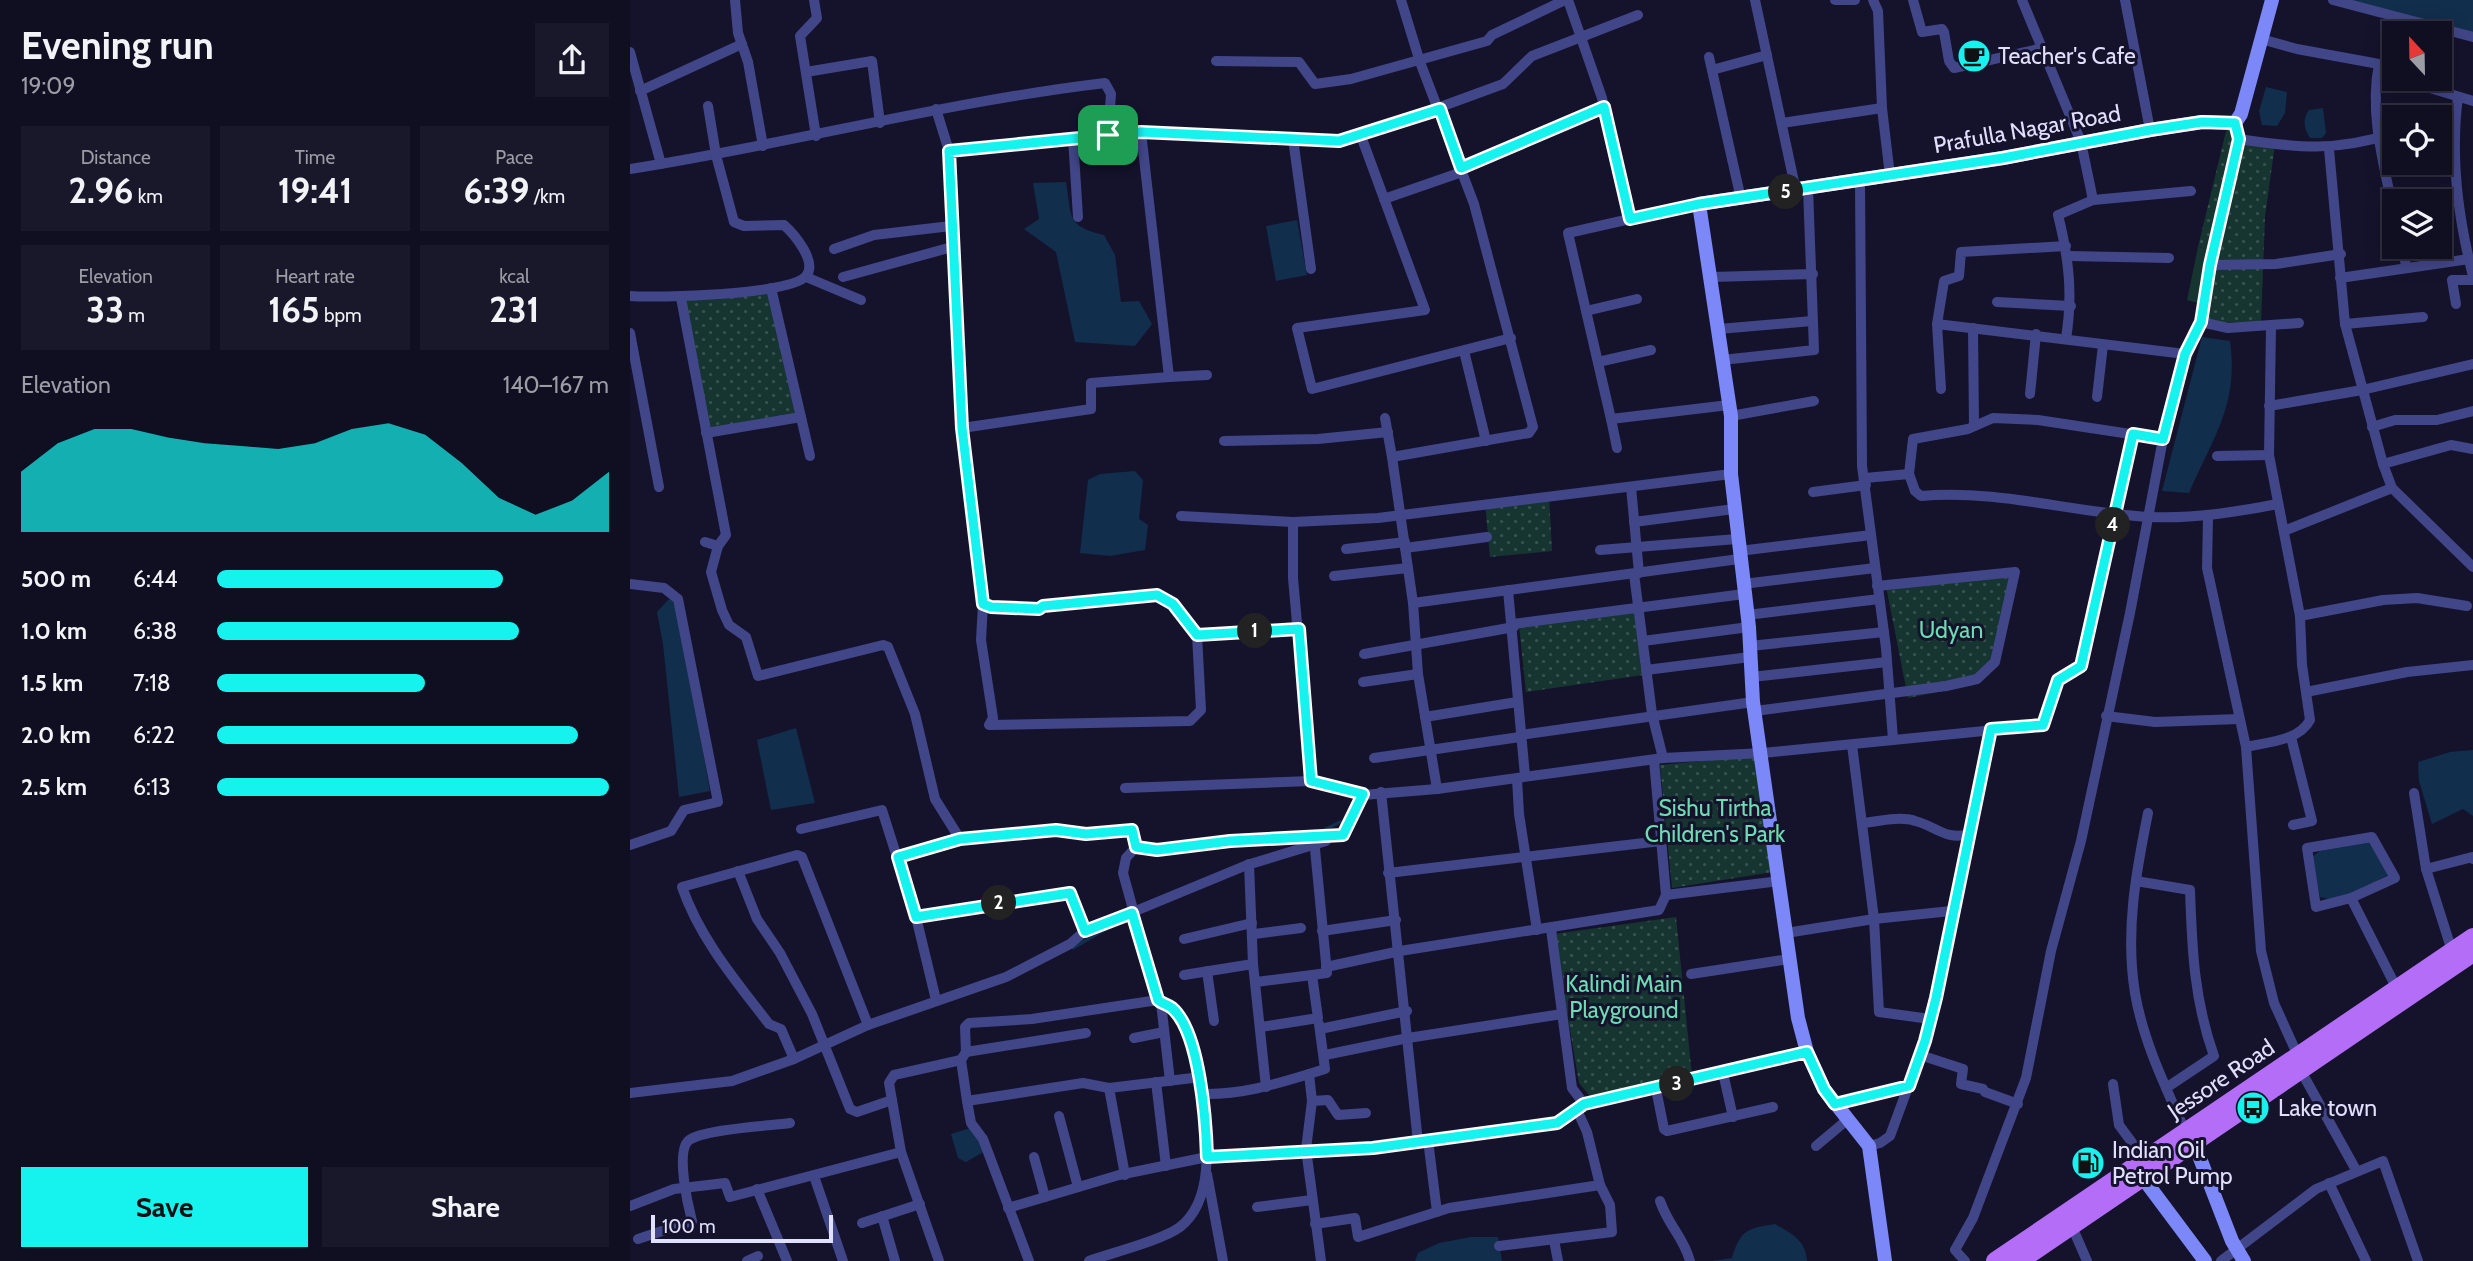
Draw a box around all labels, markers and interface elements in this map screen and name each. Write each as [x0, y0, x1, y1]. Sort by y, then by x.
north arrow [2382, 21, 2452, 91]
map controls [2382, 21, 2452, 259]
text: Evening run [21, 22, 214, 69]
button: share [535, 23, 609, 97]
cafe icon: Teacher's Cafe [1955, 37, 1993, 75]
place label: Teacher's Cafe [1998, 42, 2136, 70]
text: 19:09 [21, 72, 75, 100]
street label: Prafulla Nagar Road [1931, 99, 2123, 159]
pin [1078, 105, 1138, 165]
button: locate [2382, 105, 2452, 175]
icon: arrive [1089, 116, 1127, 154]
text: Distance [81, 146, 151, 169]
text: Time [295, 146, 335, 169]
text: Pace [495, 146, 533, 169]
text: 2.96 [68, 169, 133, 212]
text: 19:41 [278, 169, 352, 212]
text: 6:39 [464, 169, 530, 212]
pin: 5 [1768, 174, 1804, 210]
text: 5 [1780, 180, 1791, 203]
text: km [133, 185, 163, 208]
text: /km [530, 185, 565, 208]
button: layers [2382, 189, 2452, 259]
text: Elevation [79, 265, 153, 288]
text: Heart rate [275, 265, 355, 288]
text: kcal [499, 265, 529, 288]
text: 33 [86, 288, 124, 331]
text: 165 [268, 288, 320, 331]
text: 231 [489, 288, 539, 331]
text: m [124, 304, 145, 327]
text: bpm [320, 304, 362, 327]
text: Elevation [21, 371, 111, 399]
text: 140–167 m [503, 371, 609, 399]
pin: 4 [2096, 508, 2130, 542]
text: 4 [2107, 513, 2118, 536]
text: 500 m [21, 565, 91, 593]
text: 6:44 [133, 565, 177, 593]
pin: 1 [1238, 614, 1272, 648]
park label: Udyan [1919, 616, 1983, 644]
text: 1.0 km [21, 617, 87, 645]
text: 6:38 [133, 617, 177, 645]
text: 1 [1251, 619, 1258, 642]
text: 1.5 km [21, 669, 83, 697]
text: 7:18 [133, 669, 171, 697]
text: 2.0 km [21, 721, 91, 749]
text: 6:22 [133, 721, 175, 749]
text: 2.5 km [21, 773, 87, 801]
text: 6:13 [133, 773, 171, 801]
park label: Sishu Tirtha Children's Park [1645, 794, 1786, 848]
pin: 2 [982, 886, 1016, 920]
text: 2 [993, 891, 1004, 914]
park label: Kalindi Main Playground [1565, 970, 1683, 1024]
street label: Jessore Road [2161, 1033, 2280, 1126]
pin: 3 [1660, 1066, 1694, 1102]
text: 3 [1671, 1072, 1682, 1095]
bus stop icon: Lake town [2234, 1089, 2272, 1127]
place label: Lake town [2278, 1094, 2377, 1122]
place label: Indian Oil Petrol Pump [2112, 1136, 2233, 1190]
fuel station icon: Indian Oil Petrol Pump [2069, 1144, 2107, 1182]
button: Save [21, 1167, 308, 1247]
button: Share [322, 1167, 609, 1247]
scale bar [651, 1212, 833, 1244]
text: 100 m [662, 1215, 716, 1238]

